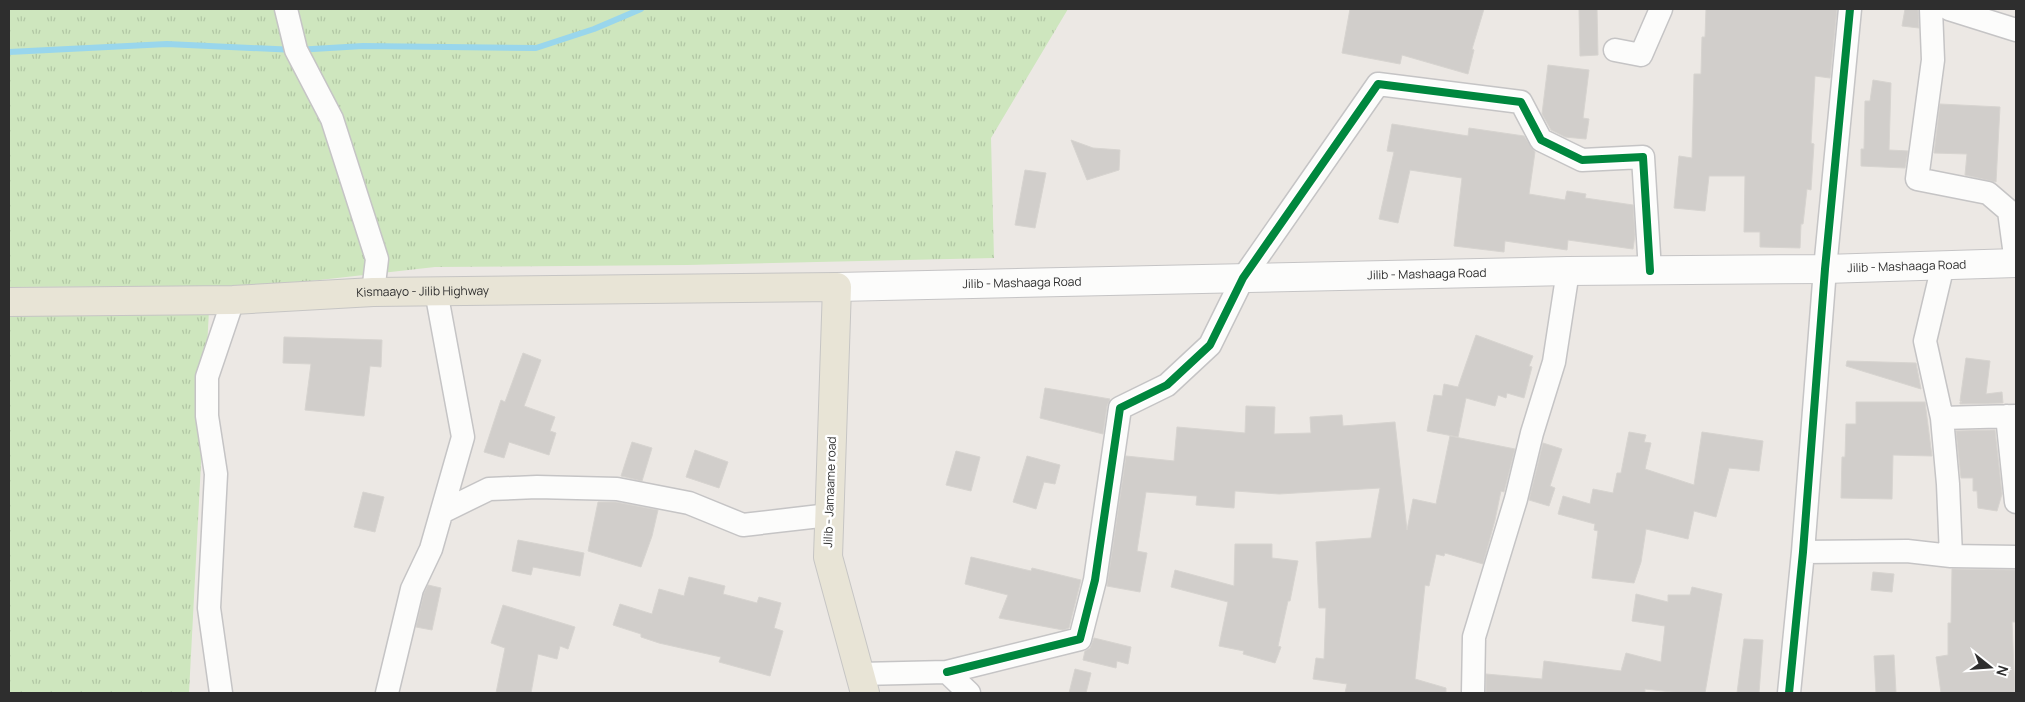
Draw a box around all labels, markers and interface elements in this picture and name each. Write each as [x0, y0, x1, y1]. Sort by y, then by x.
street label: Jilib - Mashaaga Road [1847, 256, 1967, 276]
street label: Jilib - Mashaaga Road [1367, 264, 1487, 283]
street label: Jilib - Mashaaga Road [962, 273, 1082, 292]
street label: Kismaayo - Jilib Highway [356, 282, 490, 301]
street label: Jilib - Jamaame road [819, 436, 840, 548]
north arrow [1965, 642, 2015, 692]
text: N [1992, 663, 2013, 679]

